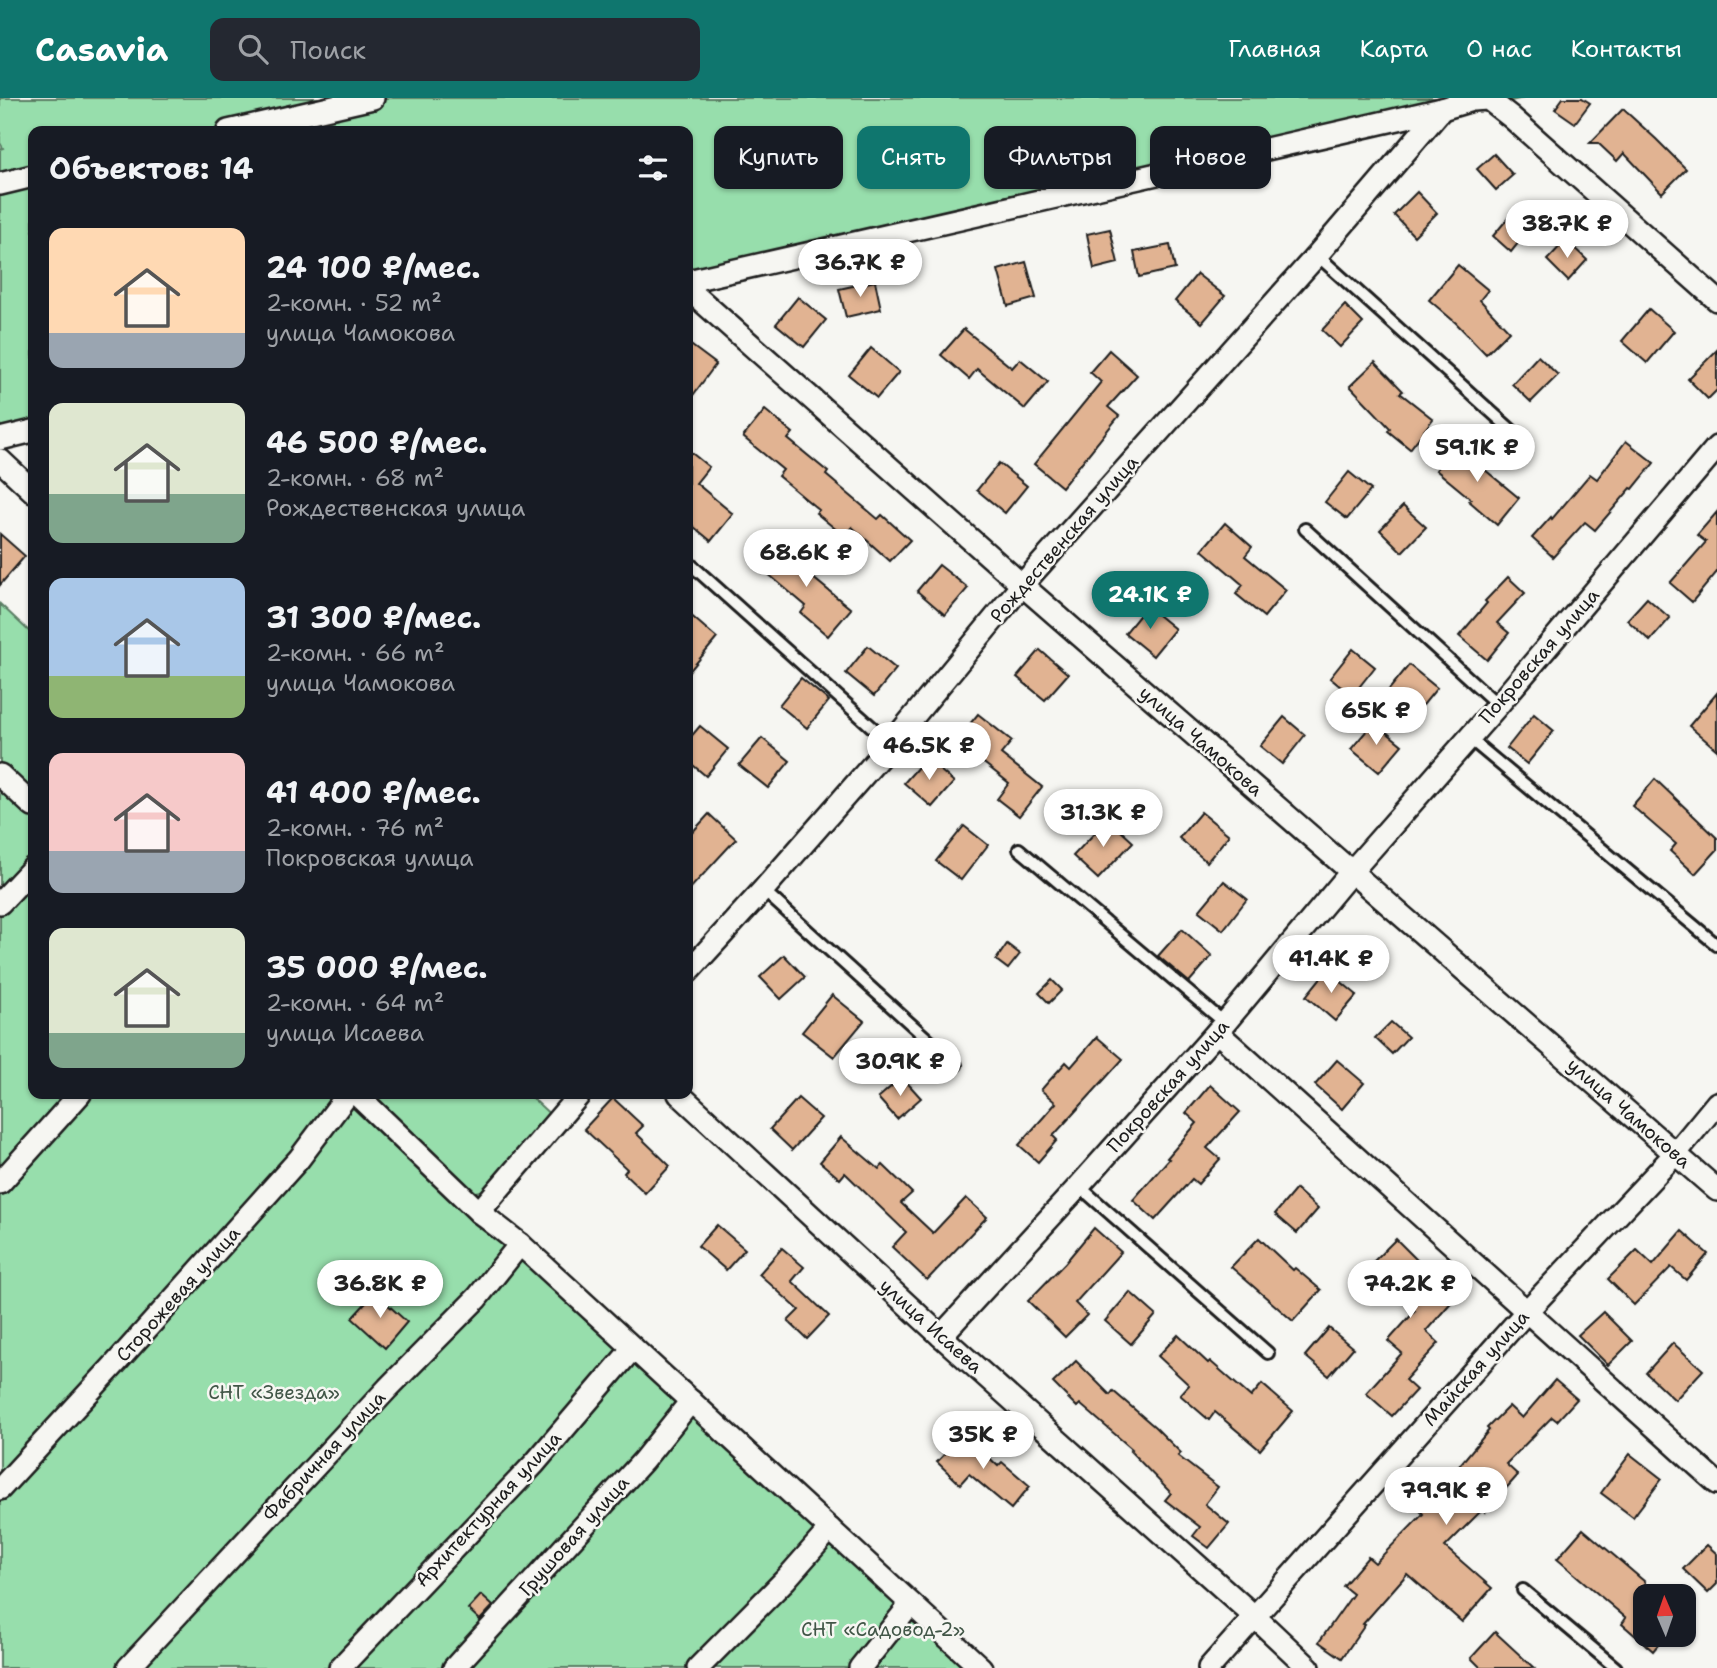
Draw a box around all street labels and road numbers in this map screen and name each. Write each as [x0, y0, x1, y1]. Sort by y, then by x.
street label: Рождественская улица [984, 450, 1144, 628]
street label: Покровская улица [1473, 583, 1605, 729]
street label: улица Чамокова [1134, 680, 1268, 802]
street label: Покровская улица [1101, 1014, 1235, 1158]
street label: улица Чамокова [1562, 1052, 1696, 1174]
street label: Сторожевая улица [110, 1221, 246, 1367]
street label: улица Исаева [874, 1273, 988, 1379]
street label: Майская улица [1417, 1305, 1535, 1431]
street label: Фабричная улица [257, 1385, 391, 1527]
street label: Архитектурная улица [409, 1426, 567, 1592]
street label: Грушовая улица [513, 1470, 635, 1601]

